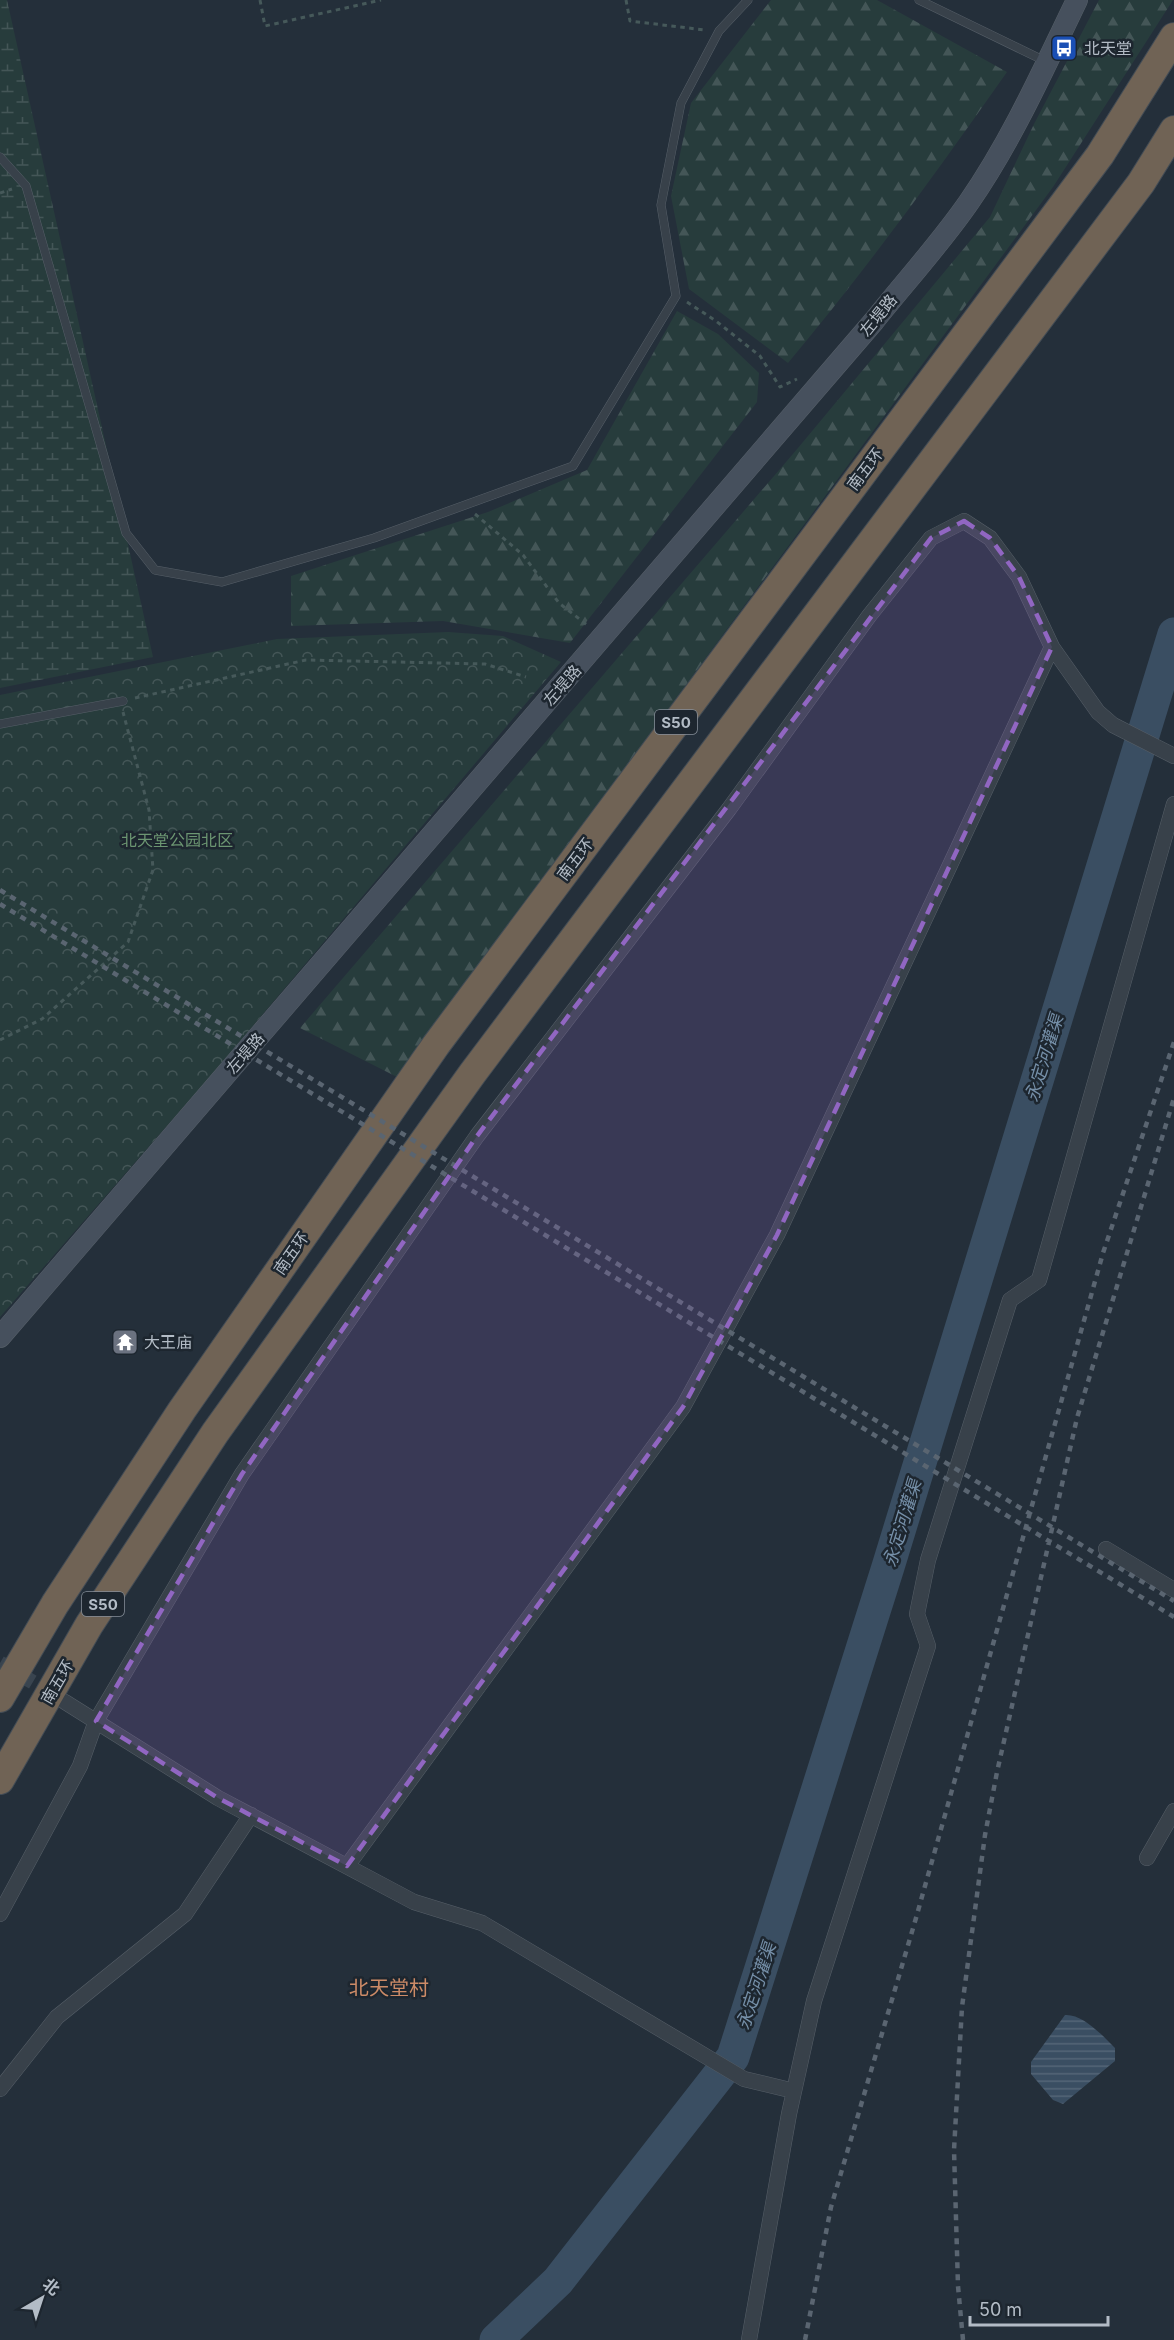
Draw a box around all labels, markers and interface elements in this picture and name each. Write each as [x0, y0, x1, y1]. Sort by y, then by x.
bus stop icon: 北天堂 [1049, 33, 1079, 63]
place label: 北天堂 [1084, 38, 1132, 58]
street label: 左堤路 [855, 290, 901, 340]
street label: 南五环 [843, 444, 887, 494]
street label: 左堤路 [539, 660, 585, 710]
road number: S50 [655, 710, 697, 734]
park label: 北天堂公园北区 [121, 830, 233, 850]
street label: 南五环 [553, 834, 597, 884]
water label: 永定河灌渠 [1021, 1009, 1068, 1104]
street label: 左堤路 [222, 1028, 268, 1078]
street label: 南五环 [269, 1228, 313, 1278]
temple icon: 大王庙 [110, 1327, 140, 1357]
place label: 大王庙 [144, 1332, 192, 1352]
water label: 永定河灌渠 [879, 1474, 926, 1569]
road number: S50 [82, 1592, 124, 1616]
street label: 南五环 [36, 1656, 78, 1708]
water label: 永定河灌渠 [732, 1937, 781, 2032]
district label: 北天堂村 [349, 1976, 429, 2000]
north arrow [12, 2268, 72, 2328]
text: 北 [39, 2274, 64, 2299]
scale bar [970, 2289, 1108, 2327]
text: 50 m [979, 2299, 1022, 2320]

